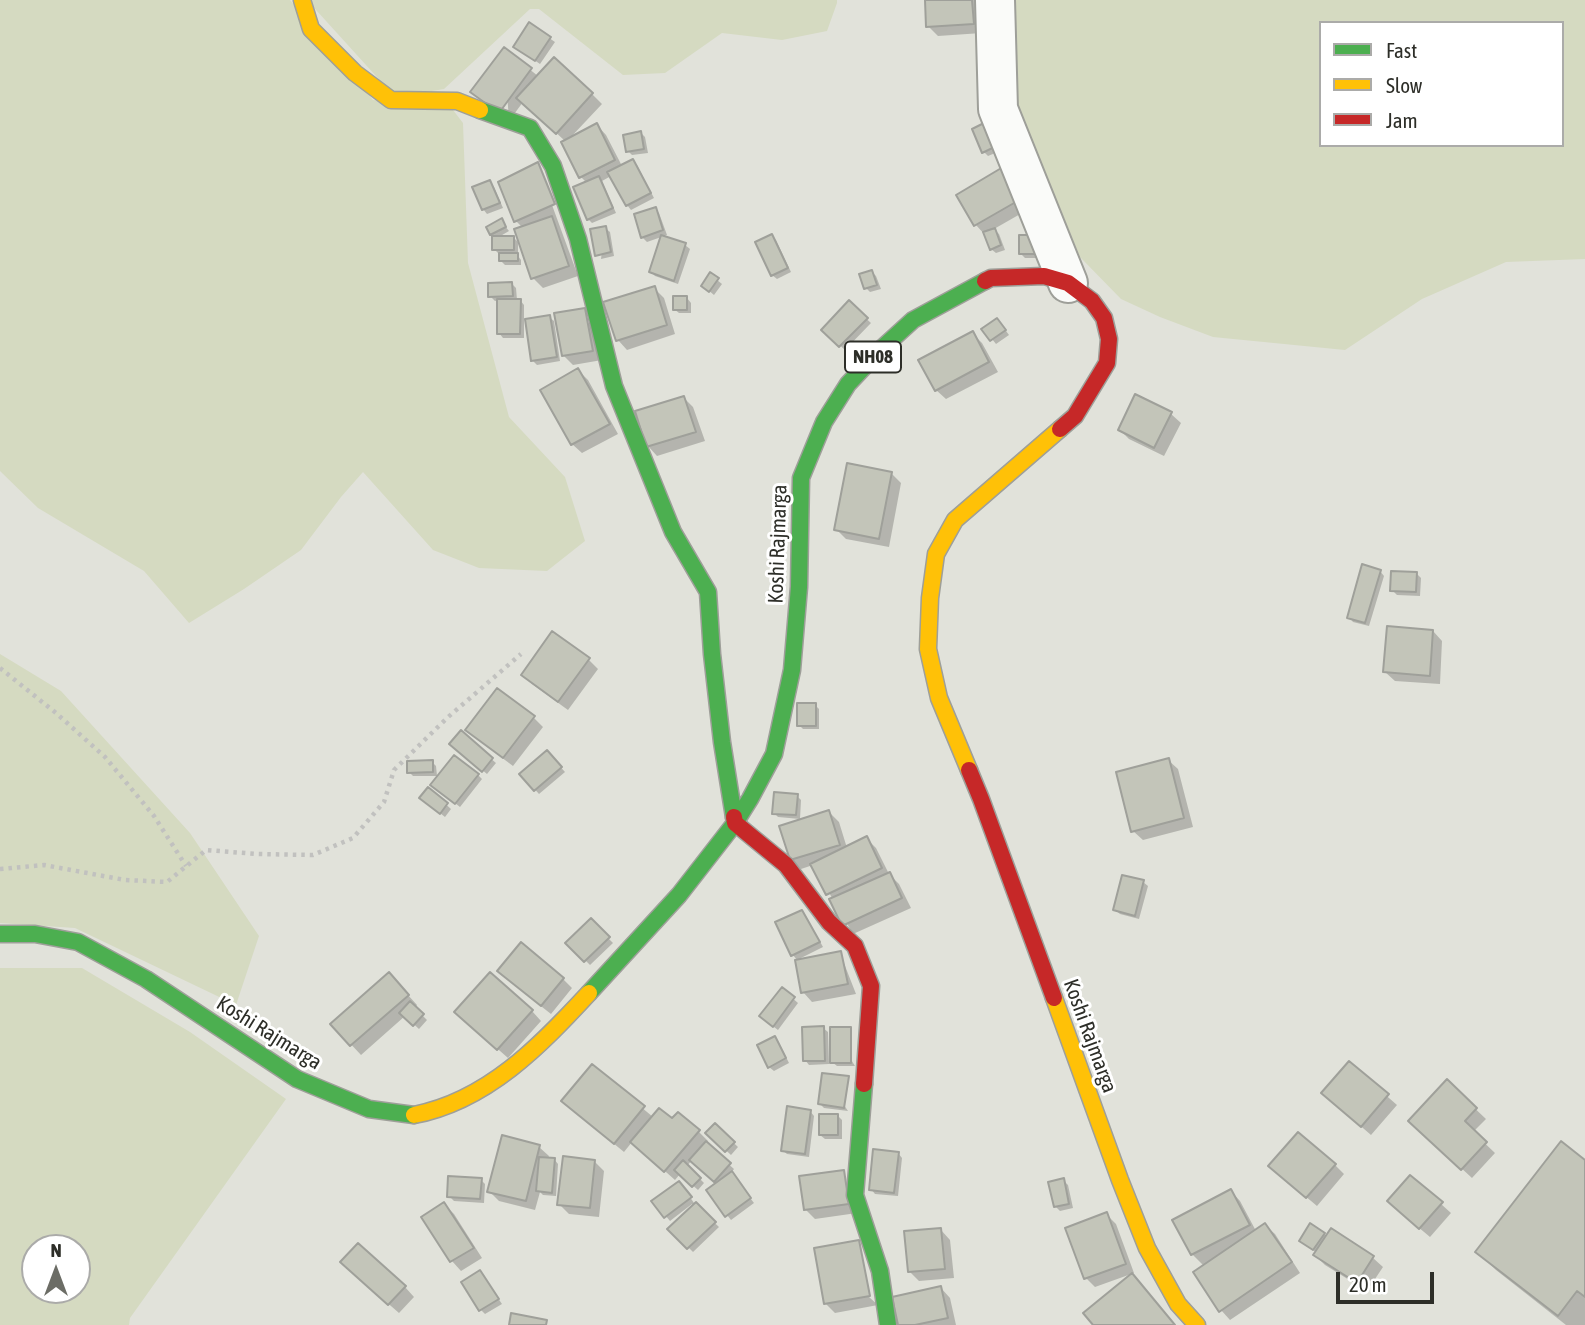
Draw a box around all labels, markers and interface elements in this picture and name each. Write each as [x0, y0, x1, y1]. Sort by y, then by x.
legend [1319, 21, 1564, 147]
text: Fast [1386, 38, 1417, 62]
text: Slow [1386, 73, 1422, 97]
text: Jam [1386, 108, 1418, 132]
road number: NH08 [845, 342, 901, 372]
street label: Koshi Rajmarga [763, 484, 793, 604]
street label: Koshi Rajmarga [1058, 976, 1122, 1096]
street label: Koshi Rajmarga [212, 991, 326, 1075]
north arrow [21, 1234, 91, 1304]
text: N [50, 1239, 62, 1261]
scale bar [1340, 1258, 1438, 1302]
text: 20 m [1349, 1272, 1387, 1296]

